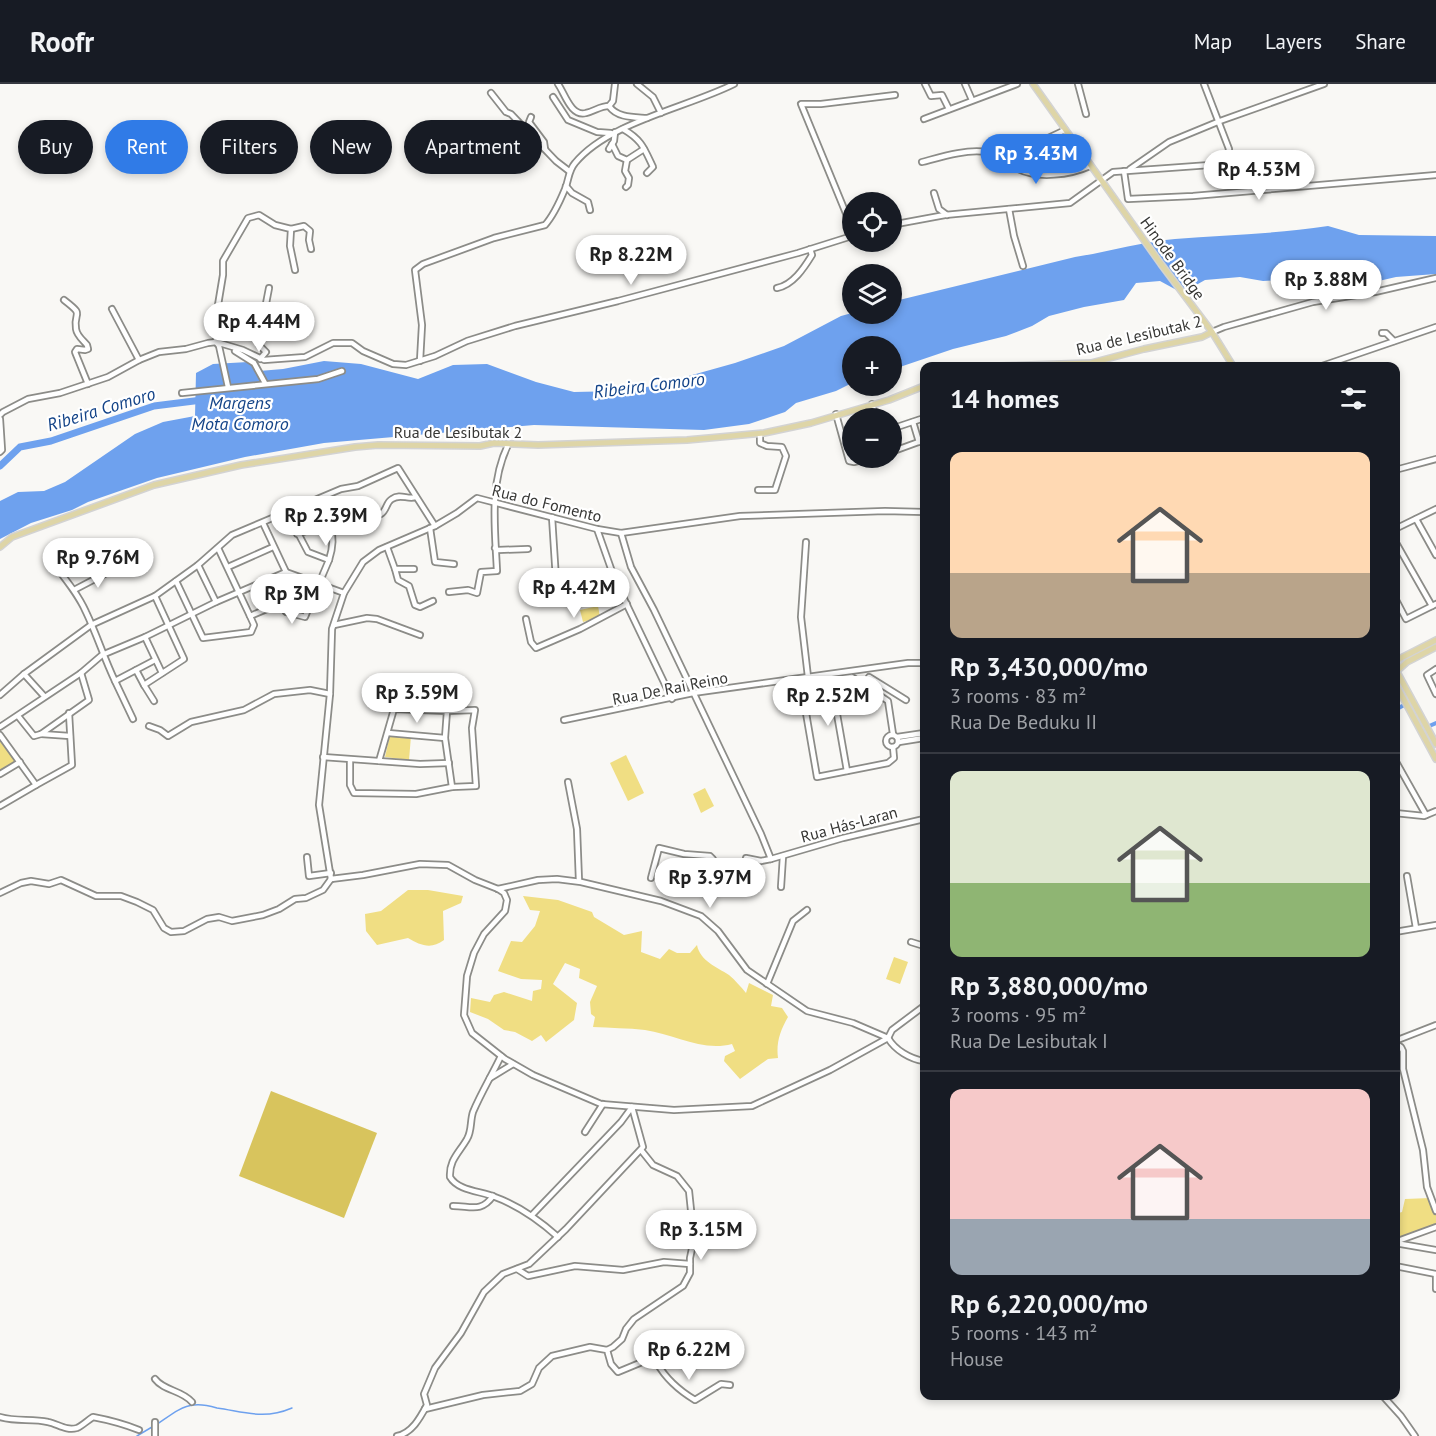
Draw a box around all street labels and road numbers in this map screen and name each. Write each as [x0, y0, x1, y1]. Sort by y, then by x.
street label: Hinode Bridge [1136, 213, 1210, 303]
street label: Rua de Lesibutak 2 [1074, 311, 1204, 359]
street label: Rua de Lesibutak 2 [394, 422, 522, 442]
street label: Rua do Fomento [490, 480, 604, 526]
street label: Rua De Rai Reino [610, 667, 730, 709]
street label: Rua Hás-Laran [798, 801, 900, 847]

